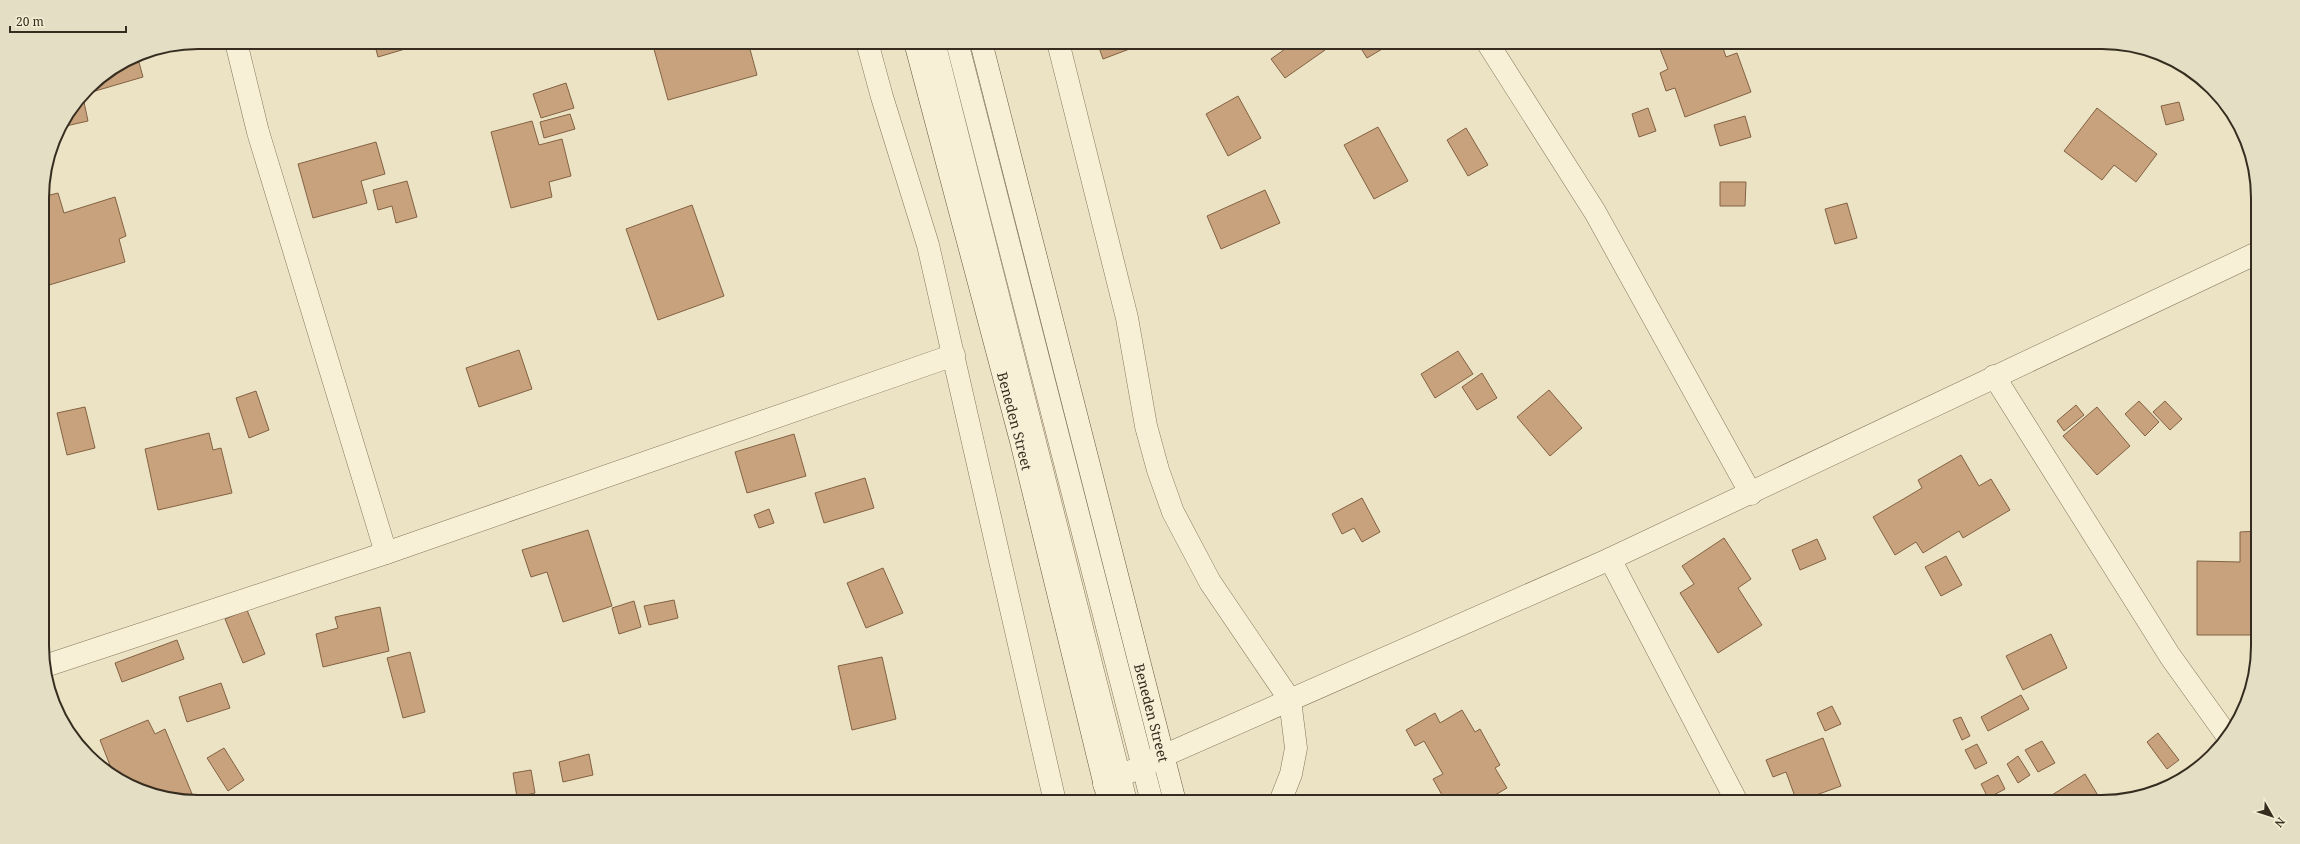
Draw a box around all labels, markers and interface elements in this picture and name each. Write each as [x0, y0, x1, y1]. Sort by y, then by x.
scale bar [10, 8, 126, 34]
text: 20 m [16, 13, 44, 30]
street label: Beneden Street [993, 370, 1037, 472]
street label: Beneden Street [1130, 661, 1174, 764]
north arrow [2252, 796, 2292, 836]
text: N [2271, 815, 2289, 831]

